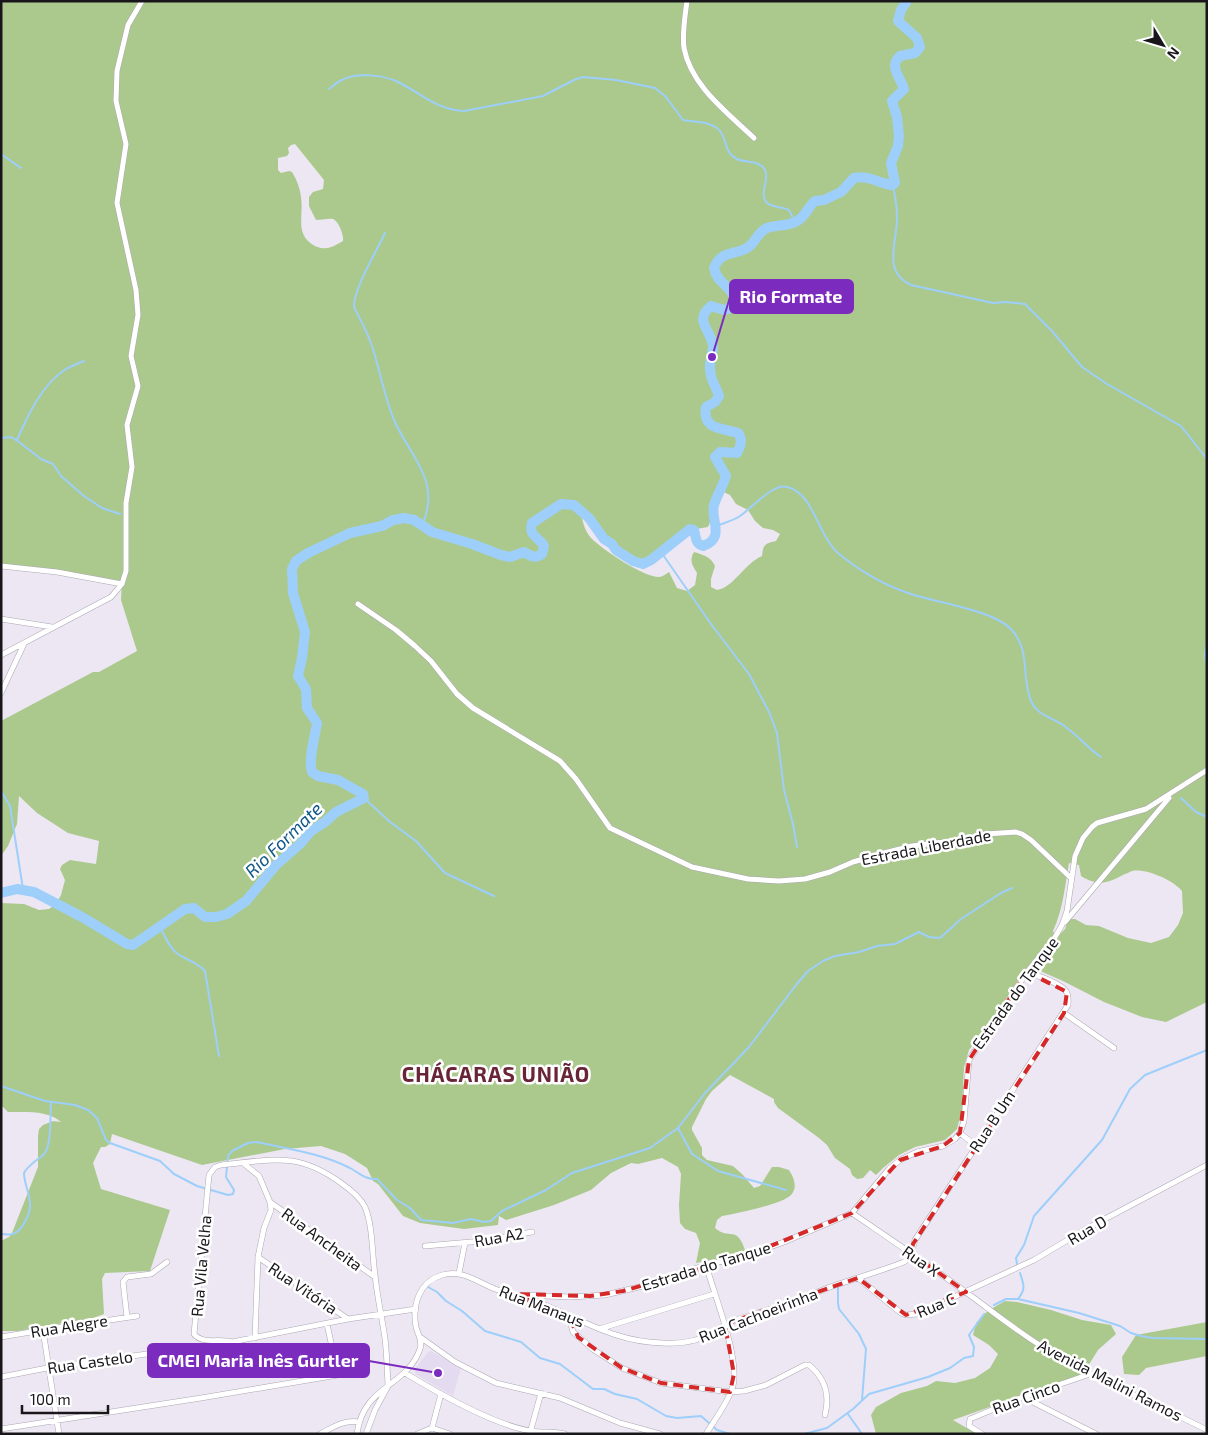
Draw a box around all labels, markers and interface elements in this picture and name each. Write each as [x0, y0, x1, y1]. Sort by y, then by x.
north arrow [1138, 20, 1188, 70]
text: N [1164, 44, 1183, 63]
callout: Rio Formate [730, 280, 853, 313]
text: Rio Formate [740, 285, 842, 307]
water label: Rio Formate [240, 797, 327, 882]
street label: Estrada Liberdade [859, 825, 992, 868]
street label: Estrada do Tanque [968, 933, 1062, 1053]
district label: CHÁCARAS UNIÃO [402, 1061, 590, 1086]
street label: Rua B Um [965, 1086, 1018, 1155]
street label: Rua Ancheita [278, 1203, 366, 1274]
street label: Rua D [1064, 1211, 1110, 1248]
street label: Rua Vila Velha [187, 1214, 214, 1318]
street label: Rua A2 [473, 1223, 525, 1250]
street label: Estrada do Tanque [639, 1237, 773, 1294]
street label: Rua X [899, 1241, 944, 1280]
street label: Rua Vitória [265, 1258, 341, 1318]
street label: Rua Manaus [497, 1281, 587, 1330]
street label: Rua Cachoeirinha [696, 1283, 820, 1346]
street label: Rua C [913, 1288, 958, 1321]
street label: Rua Alegre [29, 1310, 109, 1341]
street label: Avenida Malini Ramos [1035, 1335, 1186, 1424]
callout: CMEI Maria Inês Gurtler [148, 1344, 369, 1377]
street label: Rua Castelo [46, 1346, 134, 1377]
text: CMEI Maria Inês Gurtler [158, 1349, 359, 1371]
street label: Rua Cinco [989, 1376, 1062, 1418]
scale bar [22, 1382, 109, 1414]
text: 100 m [30, 1390, 71, 1408]

